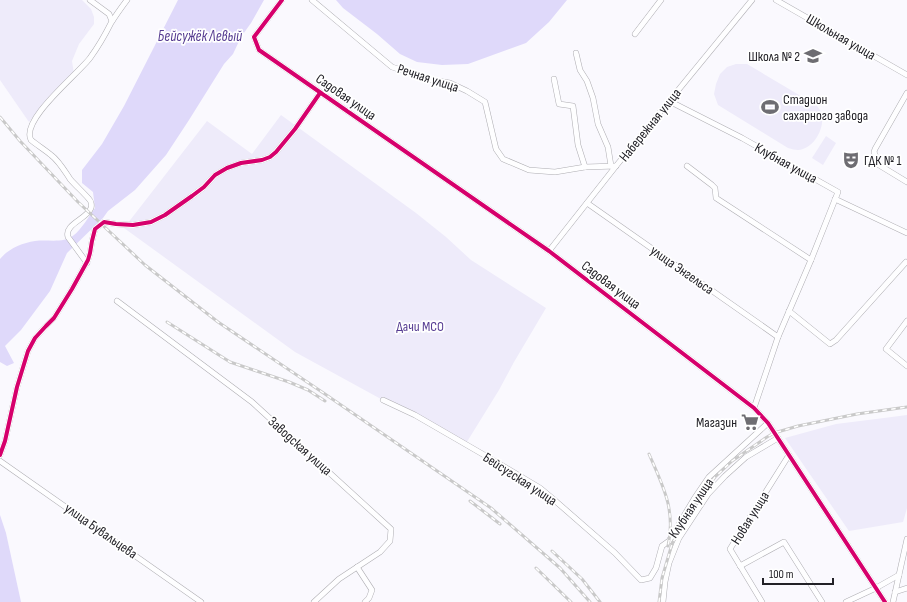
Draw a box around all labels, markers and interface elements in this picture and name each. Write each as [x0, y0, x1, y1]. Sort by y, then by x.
street label: Школьная улица [803, 10, 879, 64]
water label: Бейсужёк Левый [158, 27, 243, 46]
school or university icon: Школа № 2 [803, 46, 823, 66]
place label: Школа № 2 [748, 48, 800, 65]
street label: Речная улица [395, 60, 461, 96]
street label: Садовая улица [313, 70, 379, 124]
street label: Набережная улица [615, 85, 685, 165]
place label: Стадион сахарного завода [783, 91, 868, 124]
sports icon: Стадион сахарного завода [760, 97, 780, 117]
street label: Клубная улица [752, 139, 820, 187]
theatre icon: ГДК № 1 [841, 150, 861, 170]
place label: ГДК № 1 [864, 152, 902, 169]
street label: улица Энгельса [647, 242, 717, 298]
street label: Садовая улица [578, 257, 644, 313]
park label: Дачи МСО [396, 318, 444, 335]
supermarket icon: Магазин [740, 412, 760, 432]
street label: Заводская улица [264, 413, 336, 479]
place label: Магазин [696, 414, 737, 431]
street label: Бейсугская улица [480, 449, 560, 509]
street label: Клубная улица [665, 475, 717, 541]
street label: Новая улица [727, 488, 773, 548]
street label: улица Бувальцева [61, 500, 141, 562]
scale bar [763, 560, 833, 586]
text: 100 m [769, 567, 794, 582]

